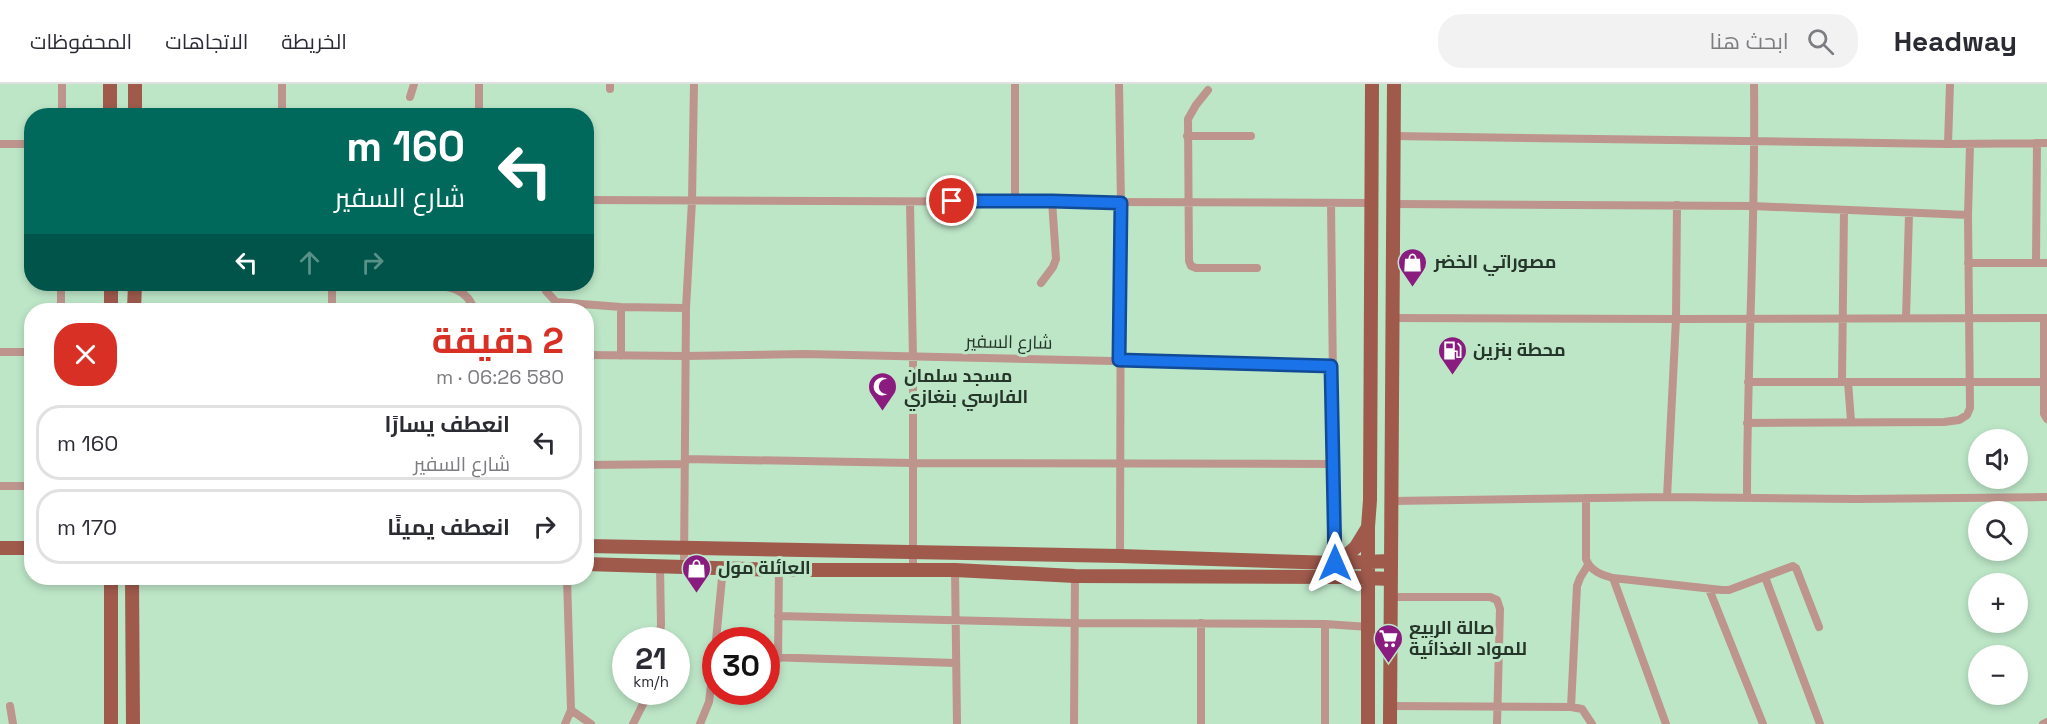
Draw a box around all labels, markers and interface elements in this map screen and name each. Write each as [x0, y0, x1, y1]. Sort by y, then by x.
search box [1438, 14, 1858, 68]
text: Headway [1894, 23, 2017, 59]
icon: search [1804, 25, 1837, 58]
text: ابحث هنا [1710, 27, 1789, 55]
text: المحفوظات [30, 28, 132, 55]
text: الاتجاهات [165, 28, 248, 55]
text: الخريطة [281, 28, 347, 55]
text: 160 m [346, 120, 465, 173]
icon: left [486, 132, 564, 210]
pin [926, 175, 977, 226]
text: شارع السفير [335, 180, 465, 215]
icon: arrive [935, 184, 968, 217]
icon: left [230, 246, 263, 279]
icon: ahead [293, 246, 326, 279]
icon: right [356, 246, 389, 279]
shop icon: مصوراتي الخضر [1397, 246, 1429, 288]
place label: مصوراتي الخضر [1433, 250, 1556, 277]
text: 2 دقيقة [432, 318, 564, 364]
button: close [54, 323, 117, 386]
street label: شارع السفير [964, 329, 1053, 355]
fuel station icon: محطة بنزين [1436, 334, 1468, 376]
place label: محطة بنزين [1473, 338, 1566, 361]
text: 580 m · 06:26 [436, 364, 564, 390]
place label: مسجد سلمان الفارسي بنغازي [904, 364, 1028, 411]
mosque icon: مسجد سلمان الفارسي بنغازي [867, 370, 899, 412]
text: انعطف يسارًا [384, 410, 510, 438]
icon: left [528, 426, 561, 459]
text: 160 m [57, 429, 118, 457]
map controls [1968, 429, 2028, 705]
button: sound [1968, 429, 2028, 489]
text: شارع السفير [413, 451, 510, 477]
button: search [1968, 501, 2028, 561]
icon: right [528, 510, 561, 543]
text: 170 m [57, 513, 117, 541]
text: انعطف يمينًا [387, 513, 510, 541]
position arrow [1303, 531, 1367, 595]
shop icon: العائلة مول [681, 552, 713, 594]
place label: العائلة مول [718, 556, 811, 579]
button: + [1968, 573, 2028, 633]
place label: صالة الربيع للمواد الغذائية [1409, 616, 1527, 660]
supermarket icon: صالة الربيع للمواد الغذائية [1372, 622, 1404, 664]
speed limit sign: 30 [702, 627, 780, 705]
text: 21 [635, 639, 667, 678]
button: − [1968, 645, 2028, 705]
text: km/h [633, 672, 669, 691]

